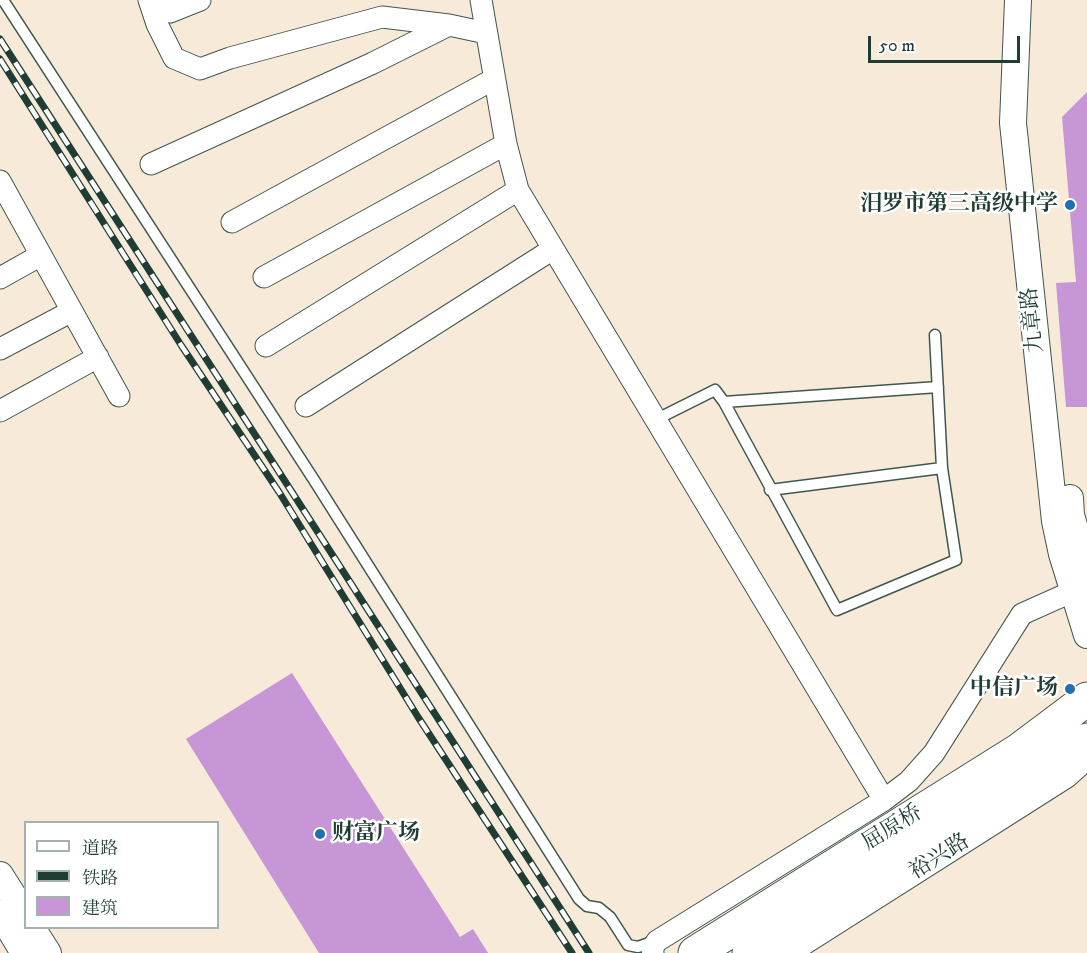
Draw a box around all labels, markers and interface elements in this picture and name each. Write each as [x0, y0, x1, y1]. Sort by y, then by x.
scale bar [871, 24, 1022, 62]
text: 50 m [879, 35, 915, 57]
place label: 汨罗市第三高级中学 [860, 192, 1058, 218]
marker: 汨罗市第三高级中学 [1063, 198, 1077, 212]
street label: 九章路 [1017, 286, 1051, 354]
place label: 中信广场 [970, 676, 1058, 702]
marker: 中信广场 [1063, 682, 1077, 696]
street label: 屈原桥 [858, 800, 928, 858]
legend [24, 821, 219, 929]
place label: 财富广场 [332, 821, 420, 847]
marker: 财富广场 [313, 827, 327, 841]
street label: 裕兴路 [905, 829, 975, 887]
text: 道路 [82, 838, 118, 860]
text: 铁路 [82, 868, 118, 890]
text: 建筑 [82, 898, 118, 920]

